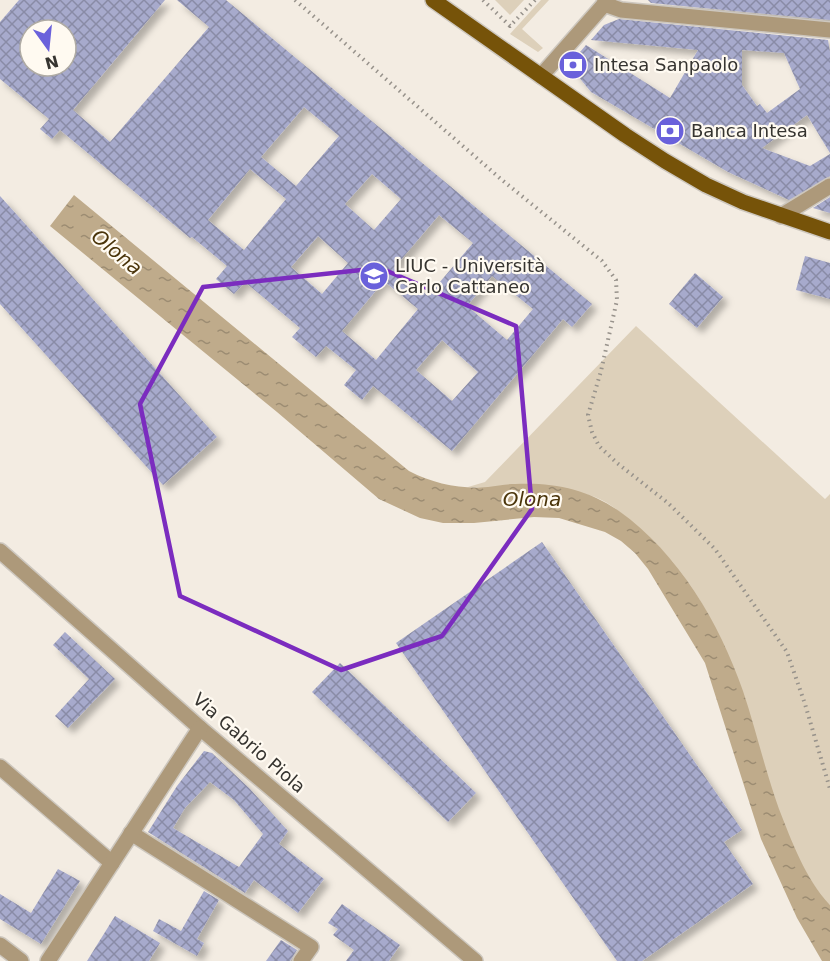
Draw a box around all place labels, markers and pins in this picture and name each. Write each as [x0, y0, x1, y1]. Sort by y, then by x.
bank icon: Intesa Sanpaolo [557, 49, 589, 81]
place label: Intesa Sanpaolo [594, 54, 738, 75]
bank icon: Banca Intesa [654, 115, 686, 147]
place label: Banca Intesa [691, 120, 808, 141]
place label: LIUC - Università Carlo Cattaneo [395, 255, 545, 297]
school or university icon: LIUC - Università Carlo Cattaneo [358, 260, 390, 292]

